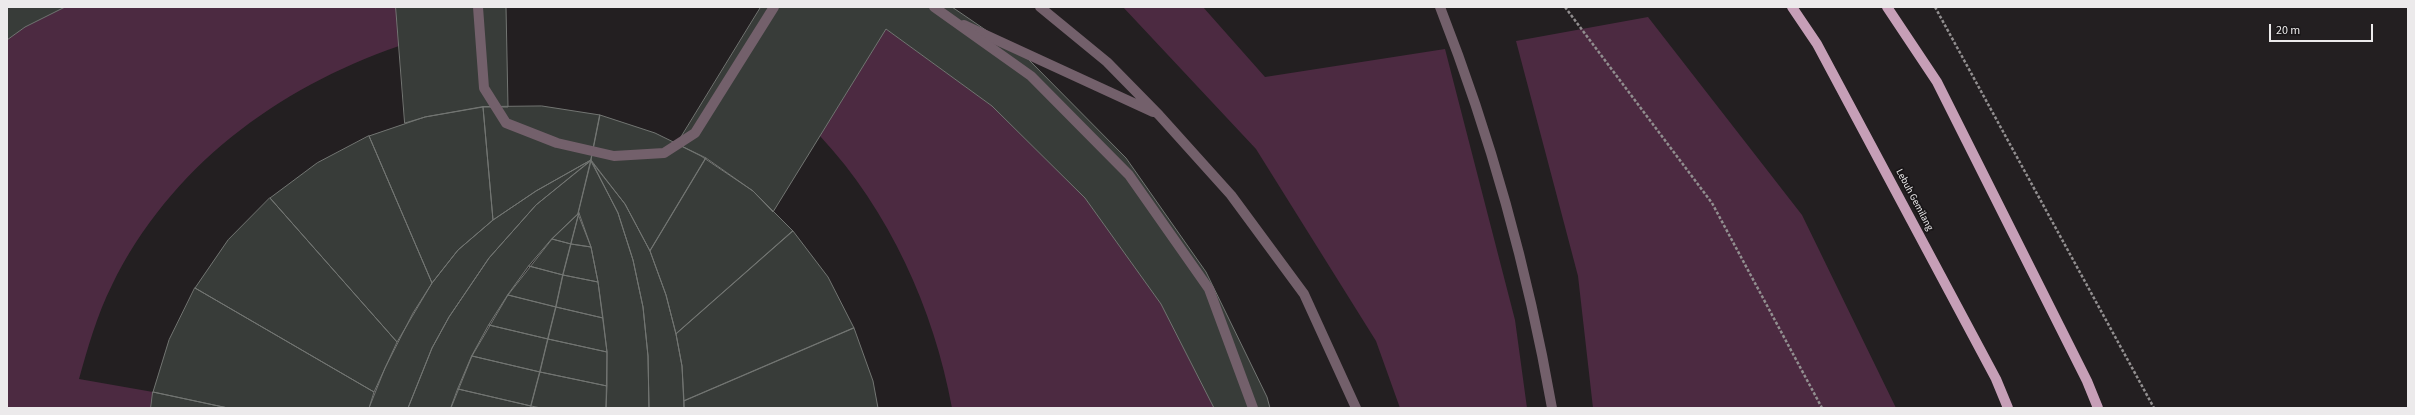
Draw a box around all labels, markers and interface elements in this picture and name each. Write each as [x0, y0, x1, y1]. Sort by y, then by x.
scale bar [2271, 16, 2375, 42]
text: 20 m [2276, 22, 2300, 39]
street label: Lebuh Gemilang [1893, 167, 1935, 233]

